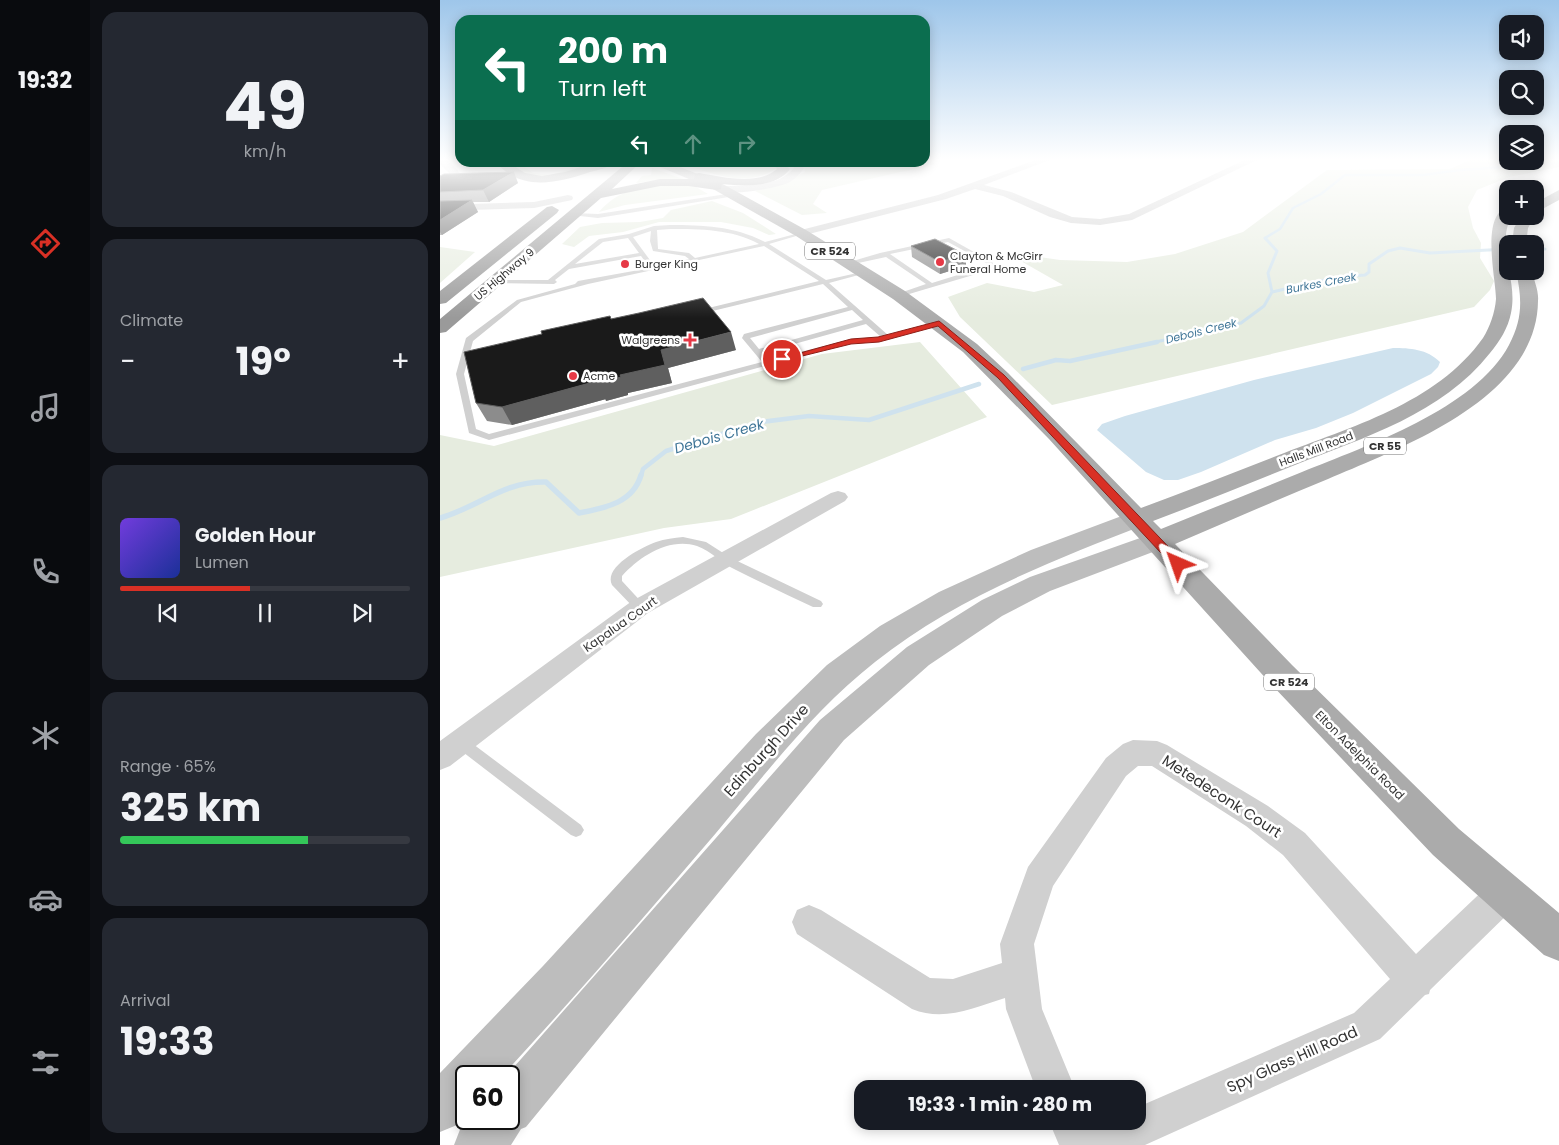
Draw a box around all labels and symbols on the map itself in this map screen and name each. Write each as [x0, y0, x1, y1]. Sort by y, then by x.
road number: CR 524 [805, 242, 855, 260]
street label: US Highway 9 [470, 244, 538, 304]
place label: Clayton & McGirr Funeral Home [950, 248, 1043, 277]
place label: Burger King [635, 256, 698, 272]
marker: Clayton & McGirr Funeral Home [934, 256, 946, 268]
marker: Burger King [619, 258, 631, 270]
water label: Burkes Creek [1284, 268, 1359, 298]
water label: Debois Creek [1164, 314, 1239, 348]
place label: Walgreens [621, 332, 680, 348]
marker: Walgreens [684, 334, 696, 346]
pin [761, 338, 803, 380]
place label: Acme [583, 368, 615, 384]
marker: Acme [567, 370, 579, 382]
water label: Debois Creek [672, 413, 767, 458]
street label: Halls Mill Road [1277, 428, 1355, 470]
road number: CR 55 [1364, 438, 1406, 454]
position arrow [1151, 537, 1203, 589]
street label: Kapalua Court [580, 592, 660, 656]
road number: CR 524 [1264, 674, 1314, 690]
street label: Edinburgh Drive [719, 699, 813, 801]
street label: Elton Adelphia Road [1312, 707, 1408, 803]
street label: Metedeconk Court [1158, 750, 1286, 842]
street label: Spy Glass Hill Road [1223, 1021, 1361, 1097]
speed limit sign: 60 [455, 1065, 520, 1130]

